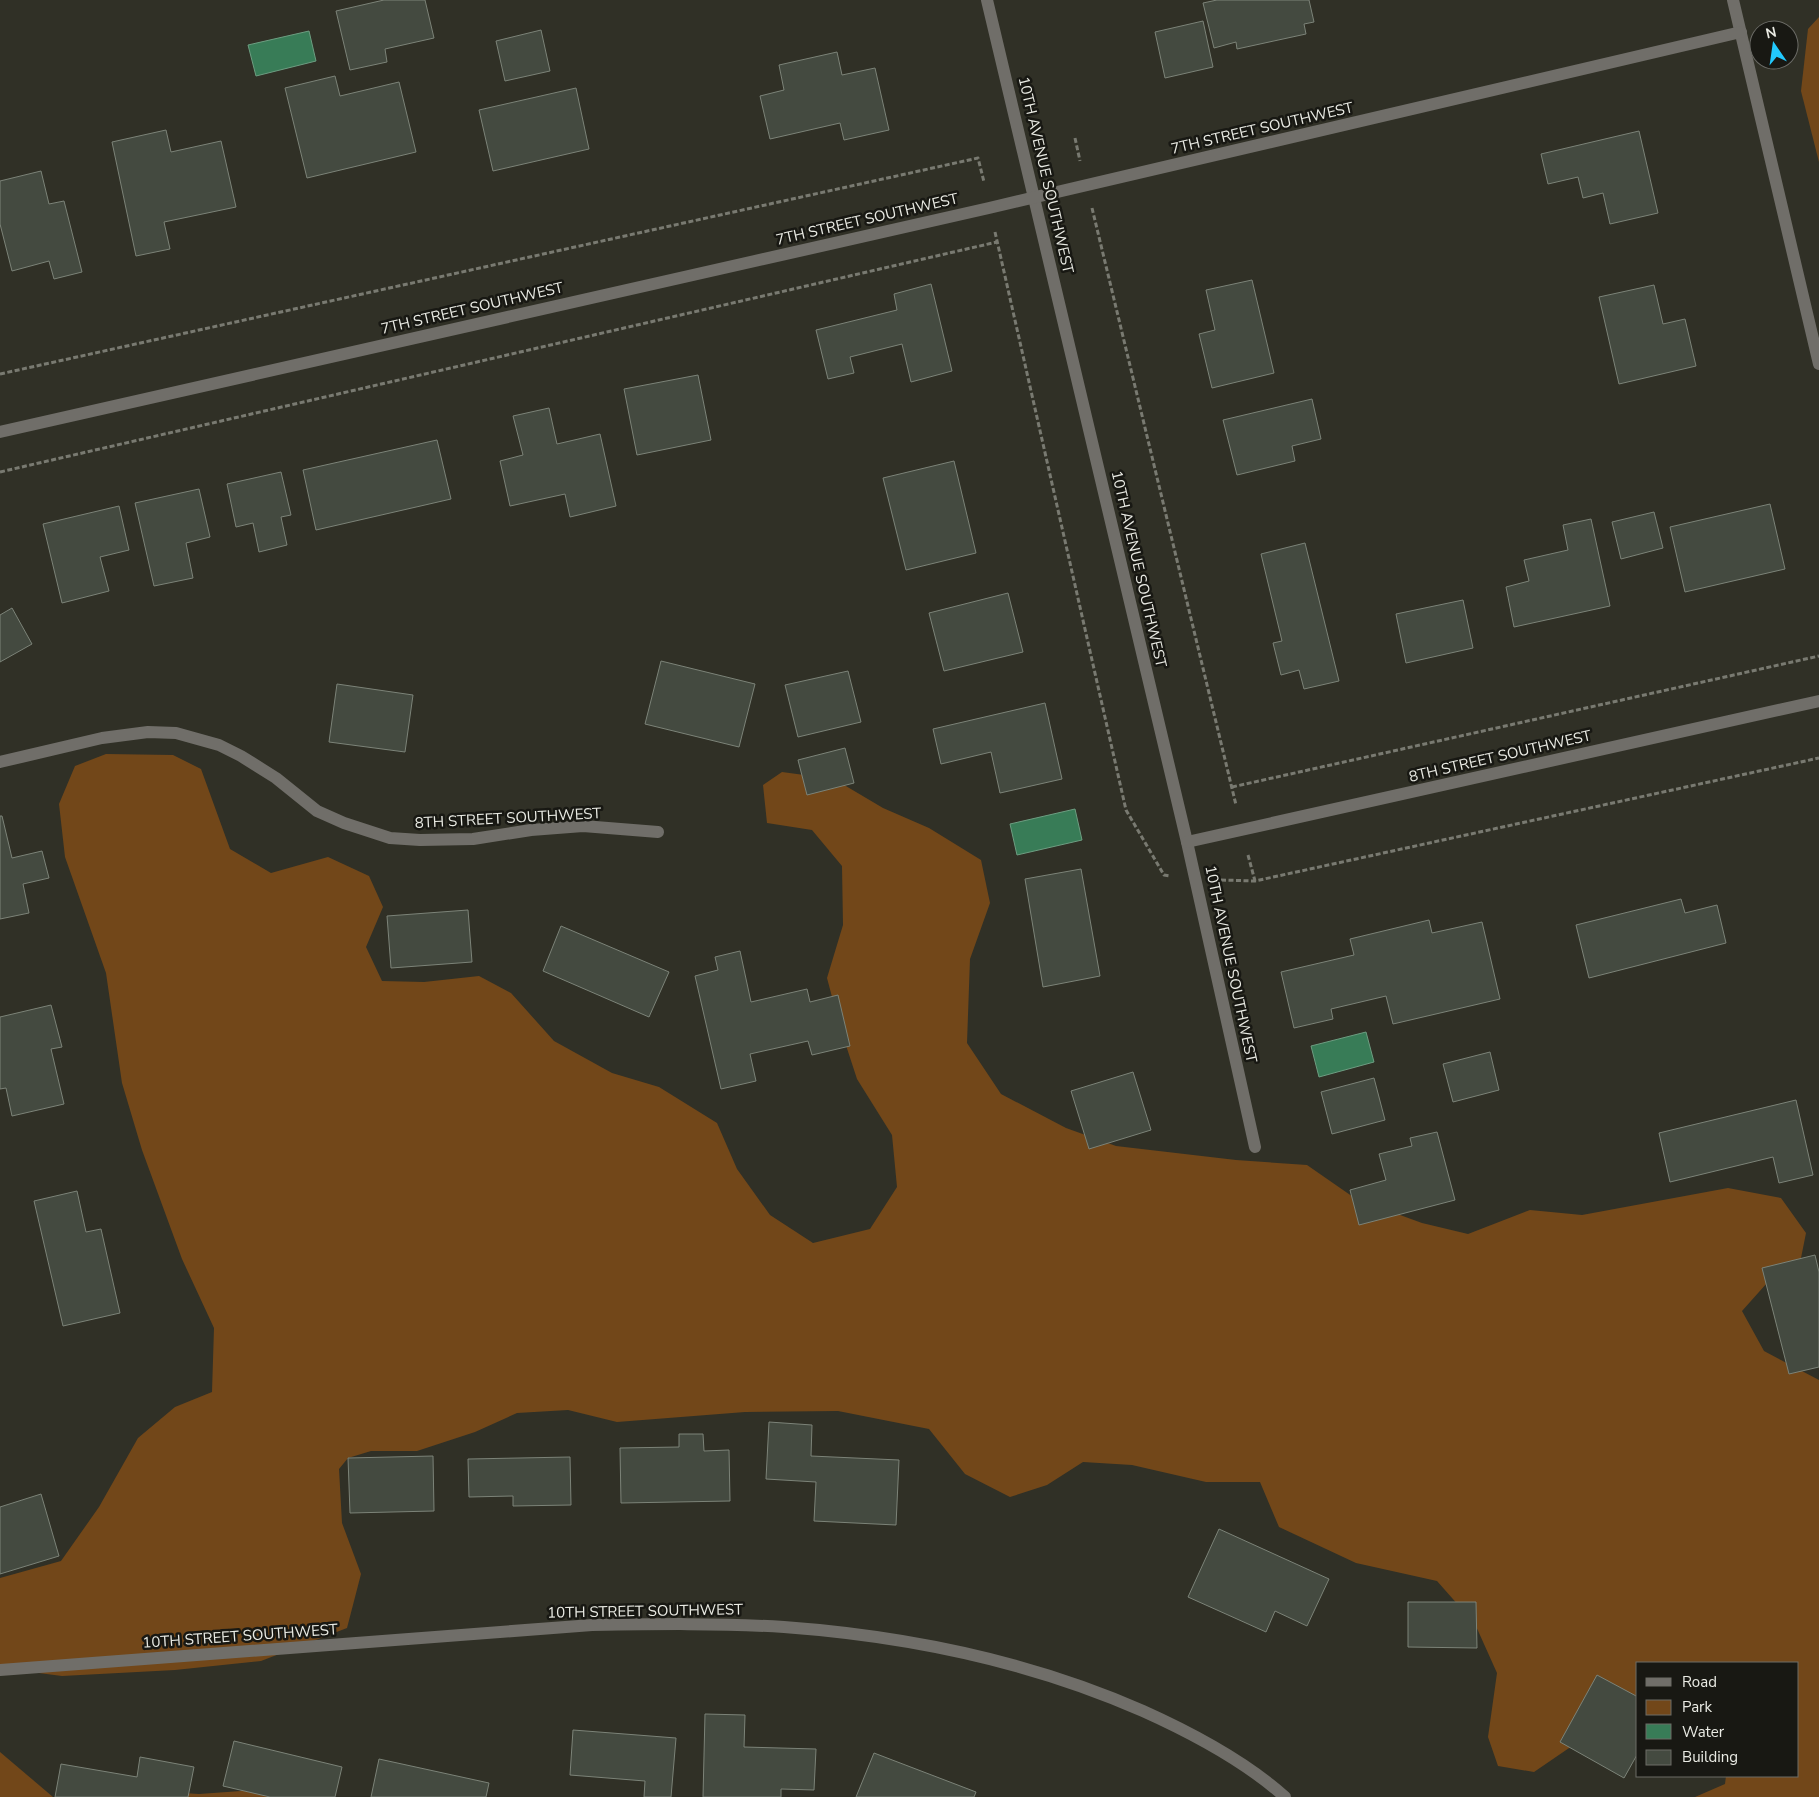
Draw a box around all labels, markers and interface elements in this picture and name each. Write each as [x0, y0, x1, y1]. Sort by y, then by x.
north arrow [1749, 20, 1799, 70]
text: N [1764, 22, 1778, 43]
street label: 10TH AVENUE SOUTHWEST [1014, 75, 1078, 275]
street label: 7TH STREET SOUTHWEST [1169, 97, 1355, 159]
street label: 7TH STREET SOUTHWEST [774, 188, 960, 250]
street label: 7TH STREET SOUTHWEST [379, 277, 565, 339]
street label: 10TH AVENUE SOUTHWEST [1107, 469, 1171, 669]
street label: 8TH STREET SOUTHWEST [1407, 725, 1593, 787]
street label: 8TH STREET SOUTHWEST [414, 803, 602, 833]
street label: 10TH AVENUE SOUTHWEST [1200, 863, 1262, 1065]
street label: 10TH STREET SOUTHWEST [547, 1599, 743, 1623]
street label: 10TH STREET SOUTHWEST [142, 1619, 338, 1653]
legend [1636, 1662, 1799, 1777]
text: Road [1682, 1672, 1717, 1692]
text: Park [1682, 1697, 1712, 1717]
text: Water [1682, 1722, 1725, 1742]
text: Building [1682, 1747, 1738, 1767]

